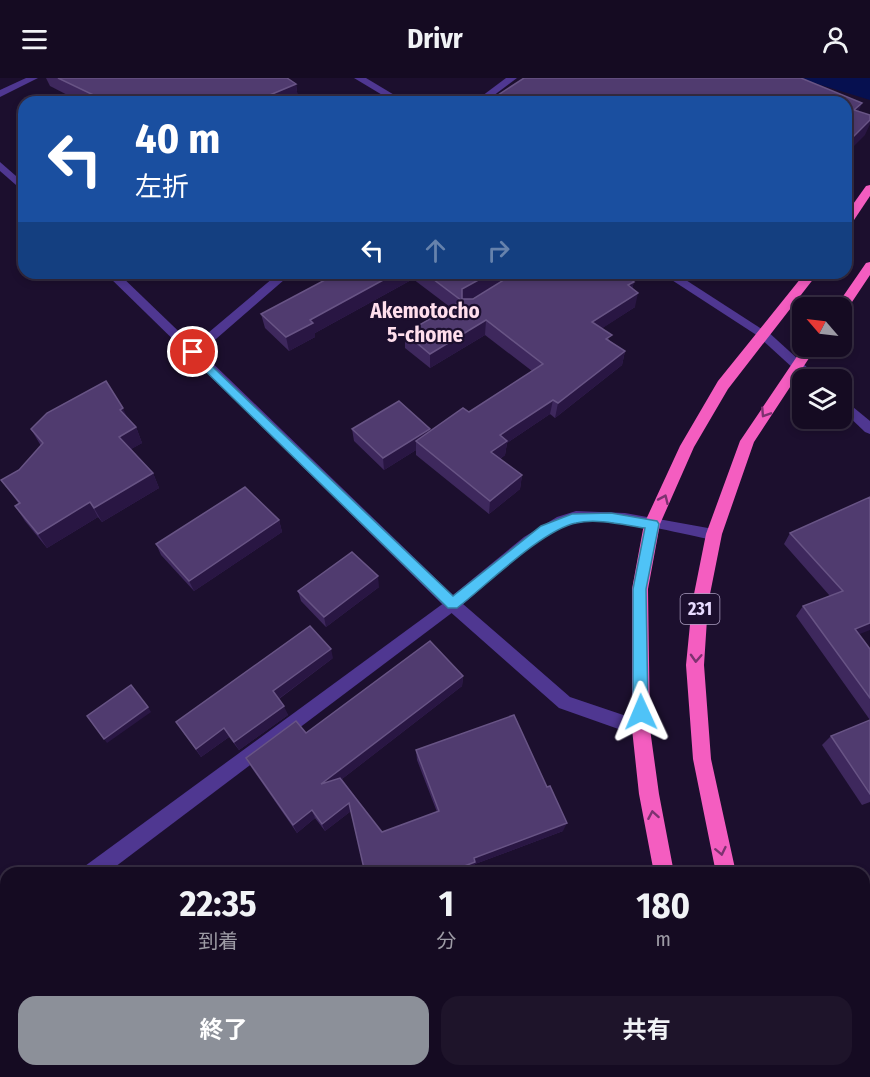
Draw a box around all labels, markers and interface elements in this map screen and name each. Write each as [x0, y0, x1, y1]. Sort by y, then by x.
icon: menu [18, 23, 51, 56]
text: Drivr [407, 23, 463, 55]
icon: person [819, 23, 852, 56]
text: 40 m [135, 114, 220, 164]
icon: left [36, 120, 114, 198]
text: 左折 [135, 171, 189, 203]
icon: left [356, 234, 389, 267]
icon: ahead [419, 234, 452, 267]
icon: right [482, 234, 515, 267]
north arrow [792, 297, 852, 357]
map controls [792, 297, 852, 429]
district label: Akemotocho 5-chome [369, 298, 480, 348]
pin [167, 326, 218, 377]
icon: arrive [176, 335, 209, 368]
button: layers [792, 369, 852, 429]
one-way arrow [761, 406, 772, 417]
one-way arrow [656, 494, 668, 505]
road number: 231 [680, 594, 720, 624]
one-way arrow [690, 654, 703, 663]
position arrow [609, 680, 673, 744]
one-way arrow [647, 811, 660, 821]
one-way arrow [714, 846, 727, 856]
text: 22:35 [180, 882, 257, 926]
text: 1 [439, 882, 454, 926]
text: 180 [636, 884, 690, 928]
text: m [656, 927, 671, 951]
text: 到着 [198, 929, 238, 953]
text: 分 [436, 929, 456, 953]
button: 終了 [18, 996, 429, 1065]
button: 共有 [441, 996, 852, 1065]

